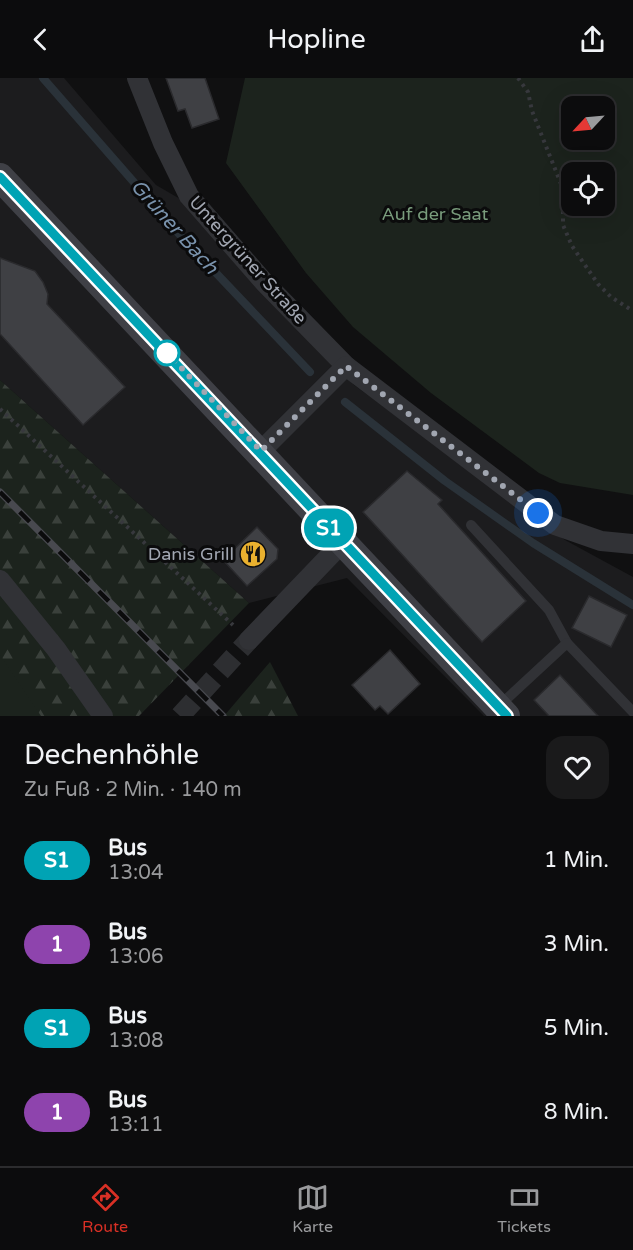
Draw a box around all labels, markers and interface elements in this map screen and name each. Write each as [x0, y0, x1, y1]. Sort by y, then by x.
icon: back [24, 23, 57, 56]
text: Hopline [267, 23, 366, 56]
icon: share [576, 23, 609, 56]
north arrow [561, 96, 615, 150]
map controls [561, 96, 615, 216]
button: locate [561, 162, 615, 216]
water label: Grüner Bach [125, 175, 223, 280]
street label: Untergrüner Straße [185, 191, 311, 329]
park label: Auf der Saat [382, 203, 489, 225]
unlabelled marker [154, 340, 180, 366]
your location [523, 498, 553, 528]
line badge: S1 [302, 508, 356, 548]
text: S1 [316, 516, 342, 541]
restaurant icon: Danis Grill [238, 539, 268, 569]
place label: Danis Grill [148, 543, 234, 565]
button: heart [546, 736, 609, 799]
text: Dechenhöhle [24, 738, 199, 772]
text: Zu Fuß · 2 Min. · 140 m [24, 778, 242, 802]
text: Bus [108, 835, 147, 861]
text: 1 Min. [544, 847, 609, 873]
text: S1 [44, 848, 70, 873]
text: 13:04 [108, 861, 163, 885]
text: Bus [108, 919, 147, 945]
text: 3 Min. [544, 931, 609, 957]
text: 1 [50, 932, 64, 957]
text: 13:06 [108, 945, 163, 969]
text: Bus [108, 1003, 147, 1029]
text: 5 Min. [544, 1015, 609, 1041]
text: S1 [44, 1016, 70, 1041]
text: 13:08 [108, 1029, 163, 1053]
text: Bus [108, 1087, 147, 1113]
text: 8 Min. [544, 1099, 609, 1125]
text: 1 [50, 1100, 64, 1125]
text: 13:11 [108, 1113, 163, 1137]
tab: Route [82, 1181, 128, 1237]
tab: Karte [292, 1181, 333, 1237]
tab: Tickets [497, 1181, 551, 1237]

